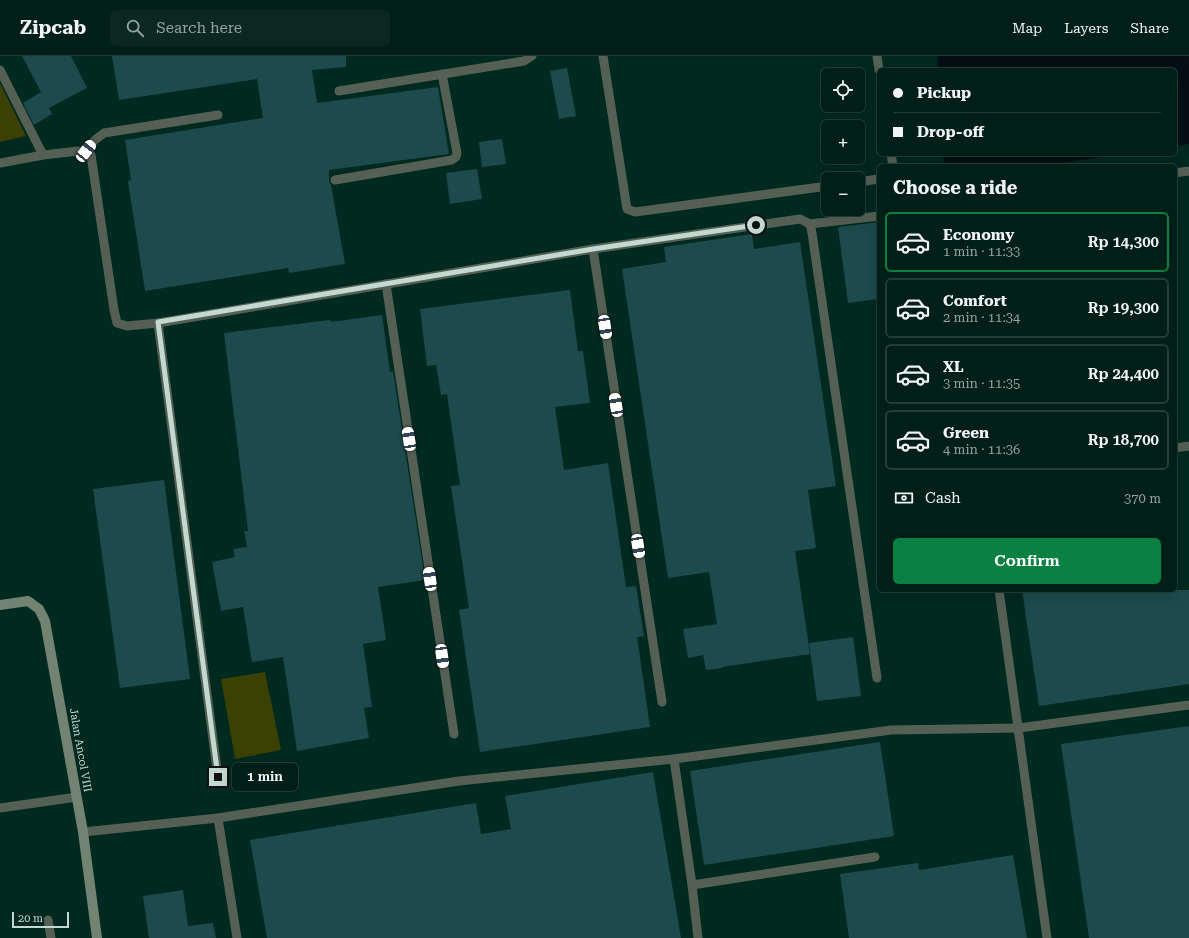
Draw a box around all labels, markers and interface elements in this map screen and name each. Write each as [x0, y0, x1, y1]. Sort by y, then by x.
search box [110, 10, 390, 46]
text: Zipcab [20, 16, 86, 39]
icon: search [124, 17, 146, 39]
text: Search here [156, 19, 242, 37]
text: Map [1012, 20, 1042, 36]
text: Layers [1064, 20, 1108, 36]
text: Share [1130, 20, 1169, 36]
map controls [821, 68, 865, 216]
button: locate [821, 68, 865, 112]
text: Pickup [917, 84, 971, 102]
button: + [821, 120, 865, 164]
text: Drop-off [917, 123, 984, 141]
car [74, 138, 98, 164]
button: − [821, 172, 865, 216]
text: Choose a ride [893, 177, 1017, 198]
route start [747, 216, 765, 234]
icon: car [895, 224, 931, 260]
text: Economy [943, 226, 1014, 244]
text: Rp 14,300 [1088, 233, 1159, 251]
text: 1 min · 11:33 [943, 244, 1020, 259]
icon: car [895, 290, 931, 326]
text: Comfort [943, 292, 1007, 310]
text: Rp 19,300 [1088, 299, 1159, 317]
text: 2 min · 11:34 [943, 310, 1020, 325]
car [597, 314, 613, 340]
icon: car [895, 356, 931, 392]
text: XL [943, 358, 964, 376]
text: Rp 24,400 [1088, 365, 1159, 383]
text: 3 min · 11:35 [943, 376, 1020, 391]
car [608, 392, 624, 418]
icon: car [895, 422, 931, 458]
text: Green [943, 424, 989, 442]
car [401, 426, 417, 452]
text: Rp 18,700 [1088, 431, 1159, 449]
text: 4 min · 11:36 [943, 442, 1020, 457]
icon: cash [893, 487, 915, 509]
text: Cash [925, 489, 961, 507]
text: 370 m [1124, 491, 1161, 506]
car [630, 533, 646, 559]
button: Confirm [893, 538, 1161, 584]
car [422, 566, 438, 592]
car [434, 643, 450, 669]
street label: Jalan Ancol VIII [67, 707, 94, 793]
callout: 1 min [232, 763, 298, 791]
route end [209, 768, 227, 786]
text: 1 min [247, 769, 283, 784]
scale bar [12, 910, 69, 929]
text: 20 m [18, 912, 43, 925]

